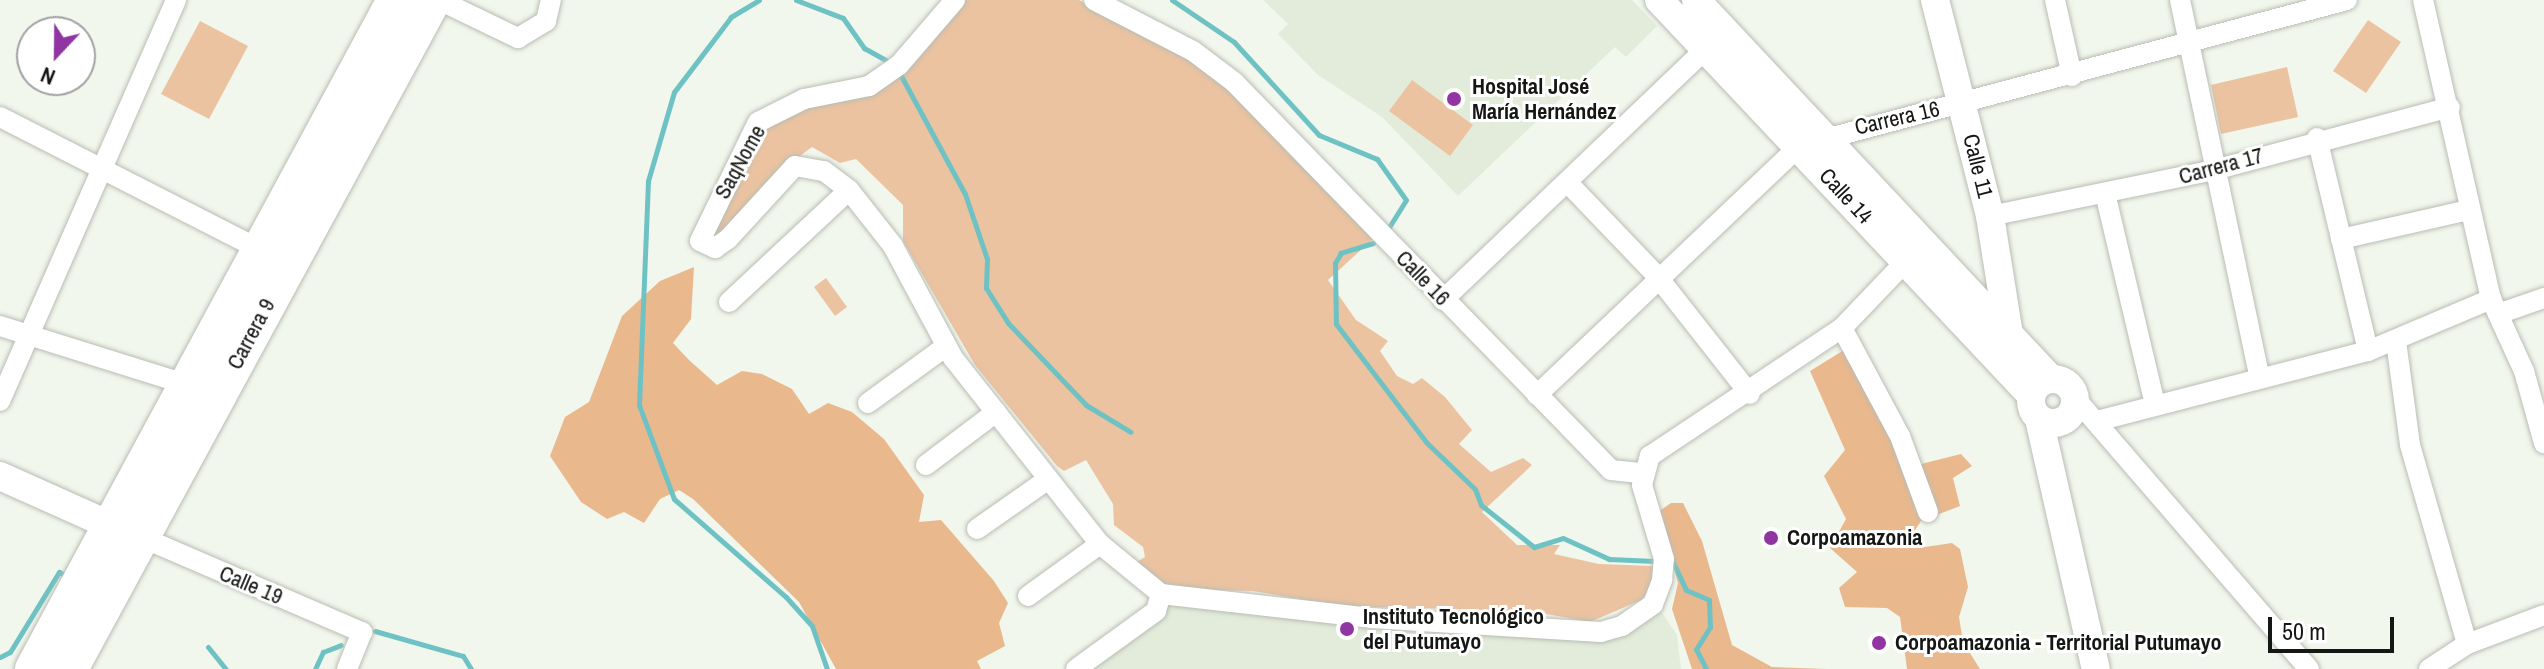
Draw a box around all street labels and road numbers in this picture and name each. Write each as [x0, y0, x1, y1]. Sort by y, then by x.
street label: Carrera 16 [1852, 95, 1942, 141]
street label: SaqNome [709, 121, 771, 203]
street label: Calle 11 [1957, 131, 1999, 201]
street label: Carrera 17 [2176, 142, 2266, 190]
street label: Calle 14 [1814, 163, 1878, 229]
street label: Calle 16 [1391, 245, 1455, 311]
street label: Carrera 9 [221, 294, 281, 374]
street label: Calle 19 [215, 560, 287, 610]

